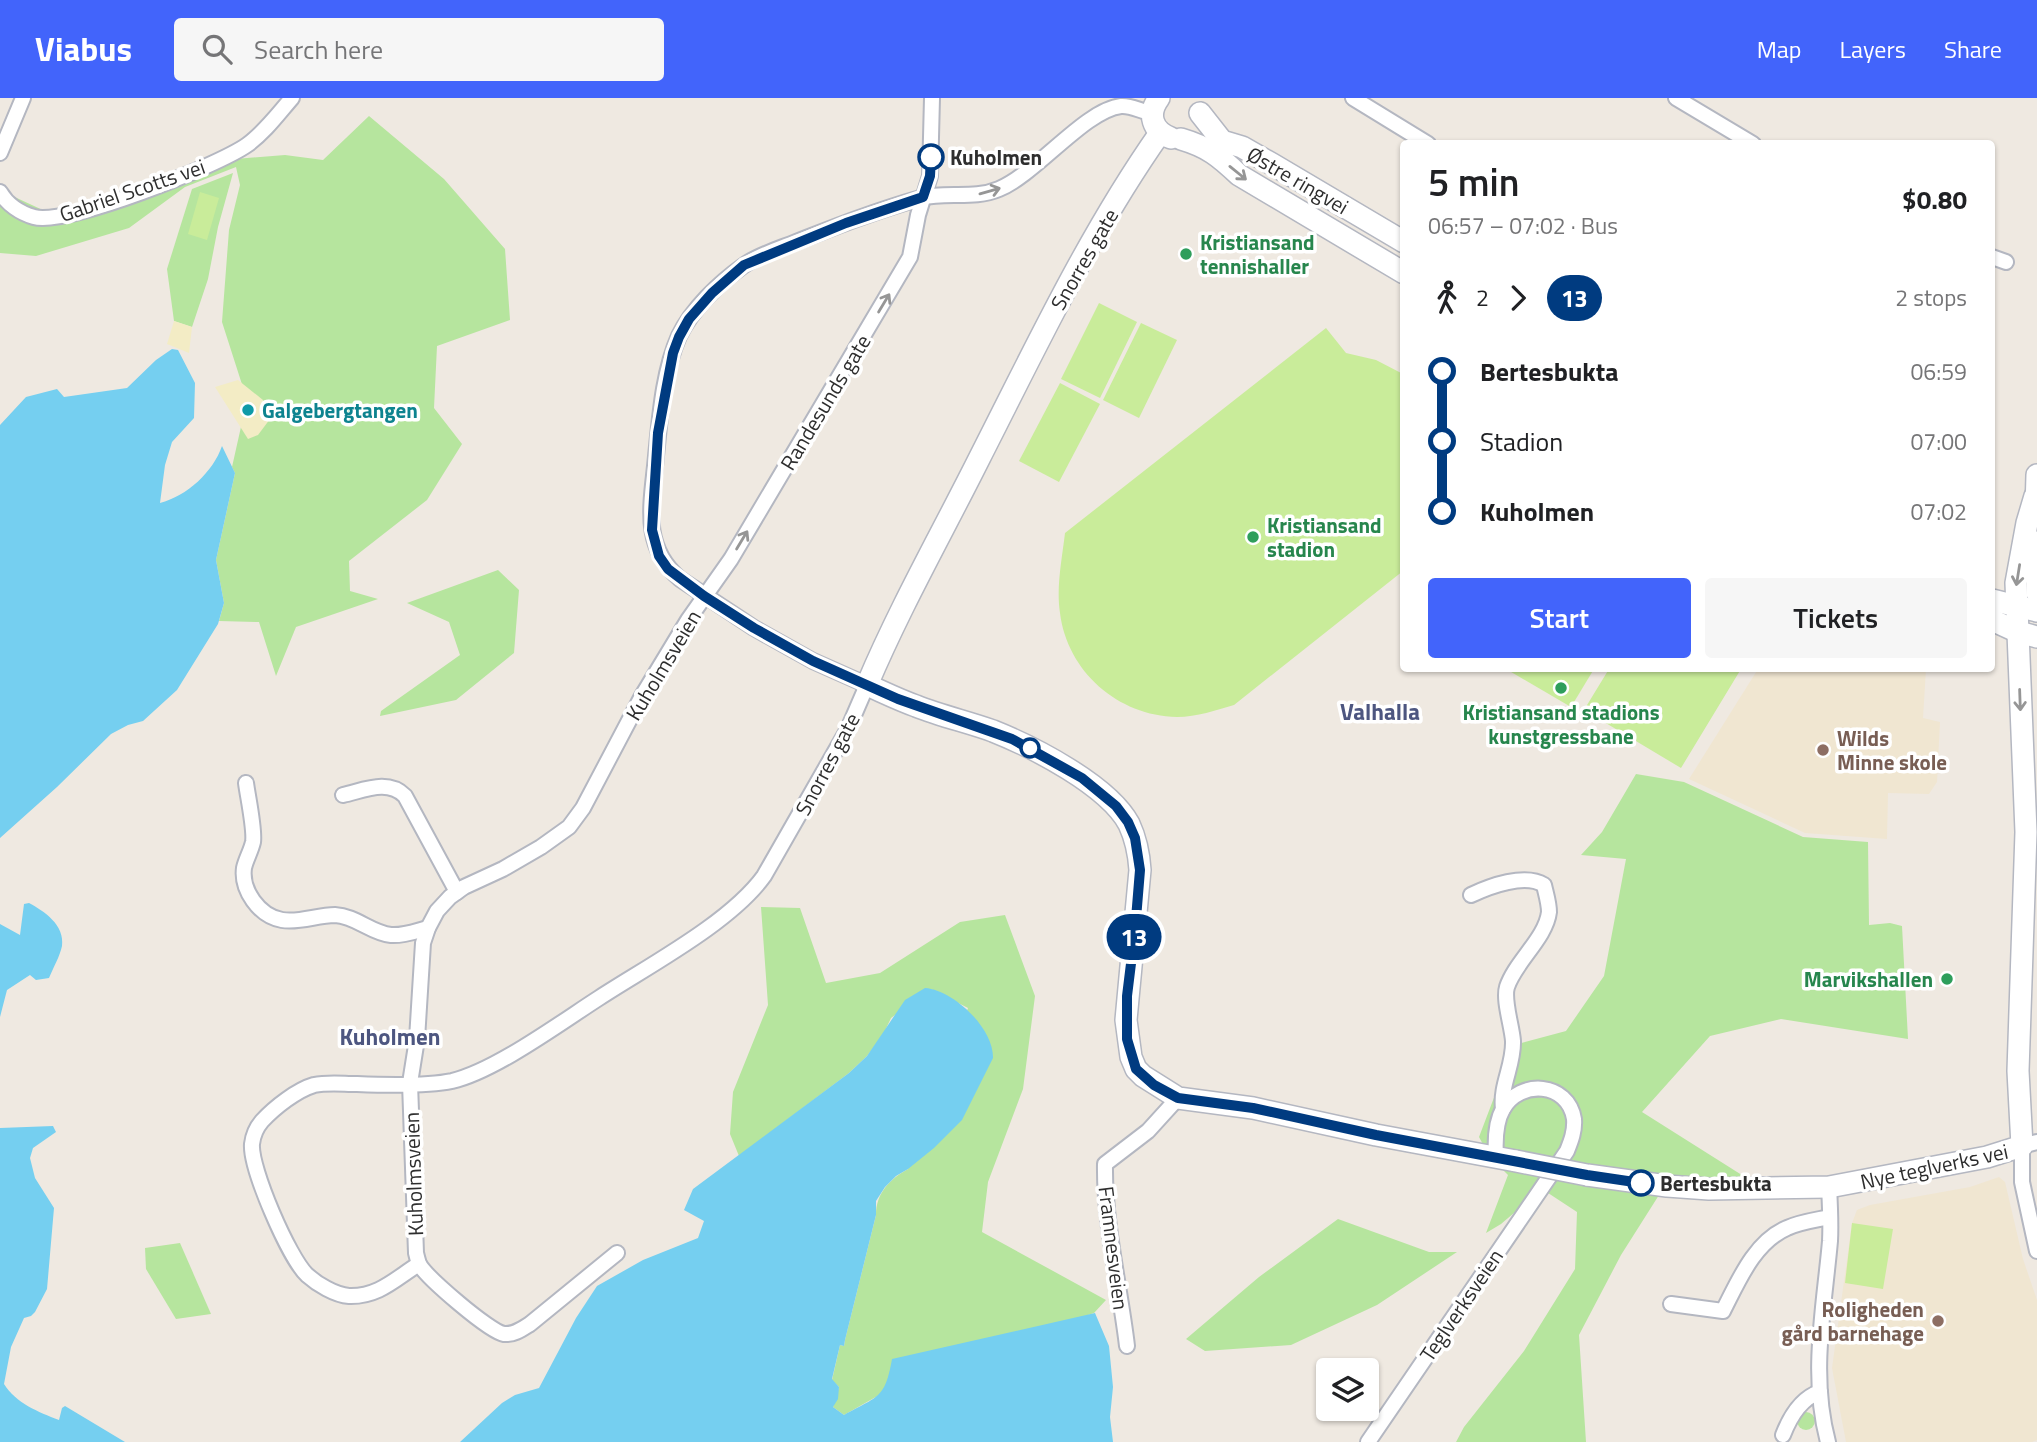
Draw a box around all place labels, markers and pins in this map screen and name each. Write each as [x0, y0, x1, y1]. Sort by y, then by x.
place label: Kuholmen [950, 141, 1042, 173]
marker: Kuholmen [918, 144, 944, 170]
place label: Kristiansand tennishaller [1200, 226, 1315, 282]
marker: Kristiansand tennishaller [1178, 246, 1194, 262]
place label: Galgebergtangen [262, 394, 418, 426]
marker: Galgebergtangen [240, 402, 256, 418]
place label: Kristiansand stadion [1267, 509, 1382, 565]
marker: Kristiansand stadion [1245, 529, 1261, 545]
marker: Kristiansand stadions kunstgressbane [1553, 680, 1569, 696]
place label: Kristiansand stadions kunstgressbane [1462, 696, 1660, 752]
place label: Wilds Minne skole [1837, 722, 1947, 778]
unlabelled marker [1020, 738, 1040, 758]
marker: Wilds Minne skole [1815, 742, 1831, 758]
place label: Marvikshallen [1804, 963, 1933, 995]
marker: Marvikshallen [1939, 971, 1955, 987]
place label: Bertesbukta [1660, 1167, 1772, 1199]
marker: Bertesbukta [1628, 1170, 1654, 1196]
place label: Roligheden gård barnehage [1782, 1293, 1924, 1349]
marker: Roligheden gård barnehage [1930, 1313, 1946, 1329]

